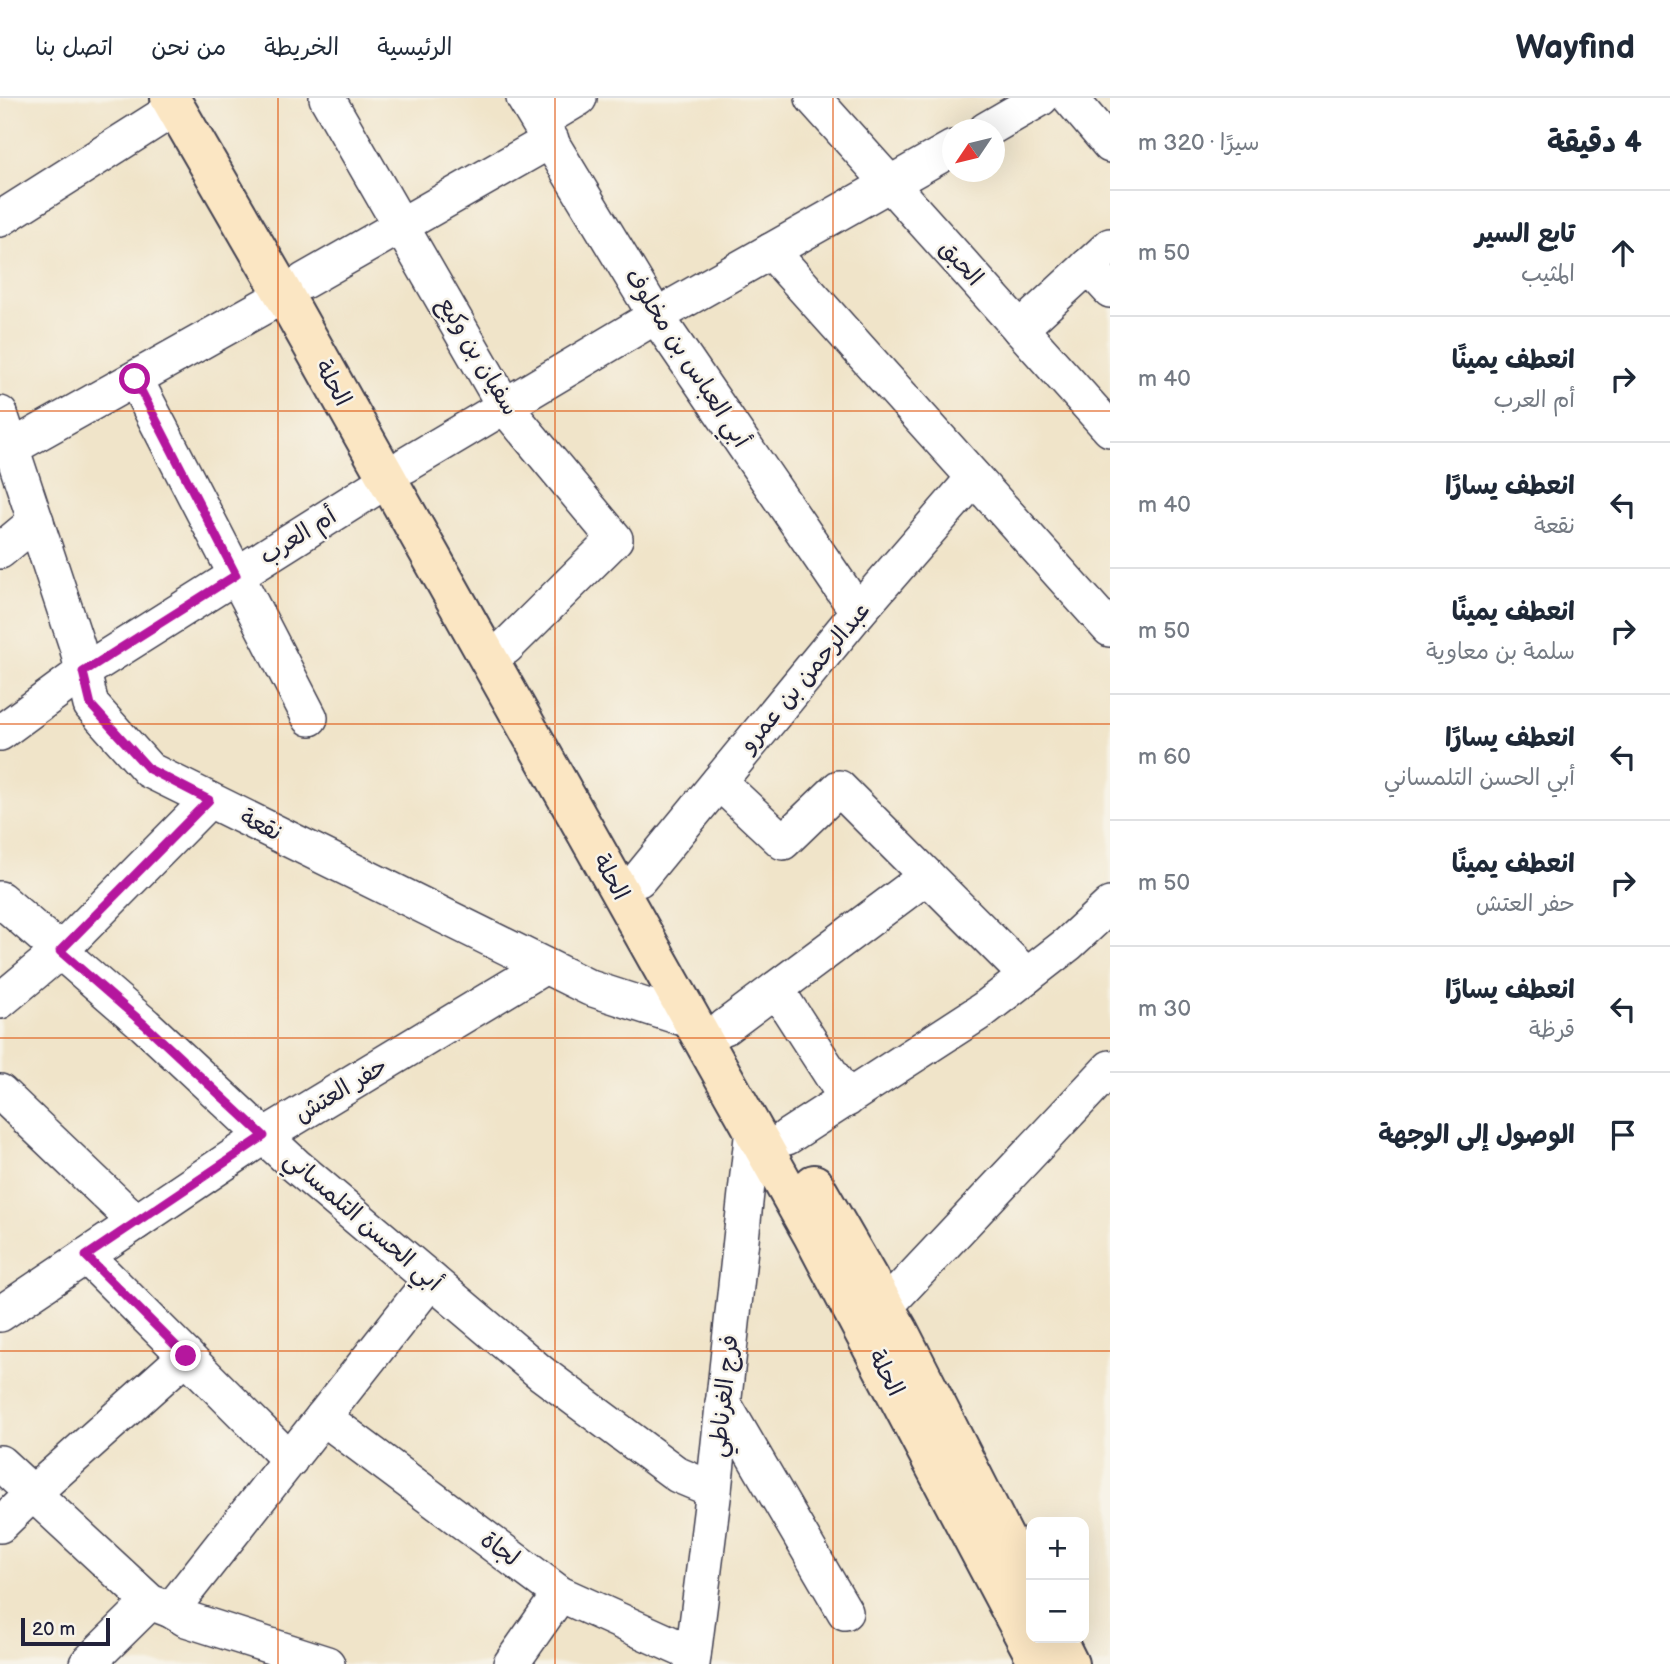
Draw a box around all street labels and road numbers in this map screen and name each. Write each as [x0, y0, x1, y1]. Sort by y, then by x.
street label: الحبق [933, 234, 989, 292]
street label: أبي العباس بن مخلوف [613, 262, 757, 456]
street label: سفيان بن وكيع [429, 291, 525, 422]
street label: الحلة [309, 355, 357, 411]
street label: أم العرب [254, 500, 343, 573]
street label: عبدالرحمن بن عمرو [732, 596, 876, 760]
street label: نقعة [235, 803, 287, 847]
street label: الحلة [587, 849, 635, 905]
street label: حفر العتش [289, 1051, 393, 1129]
street label: أبي الحسن التلمساني [274, 1144, 449, 1302]
street label: فرج الغرناطي [703, 1333, 751, 1459]
street label: الحلة [862, 1345, 910, 1401]
street label: لجاة [475, 1525, 525, 1573]

